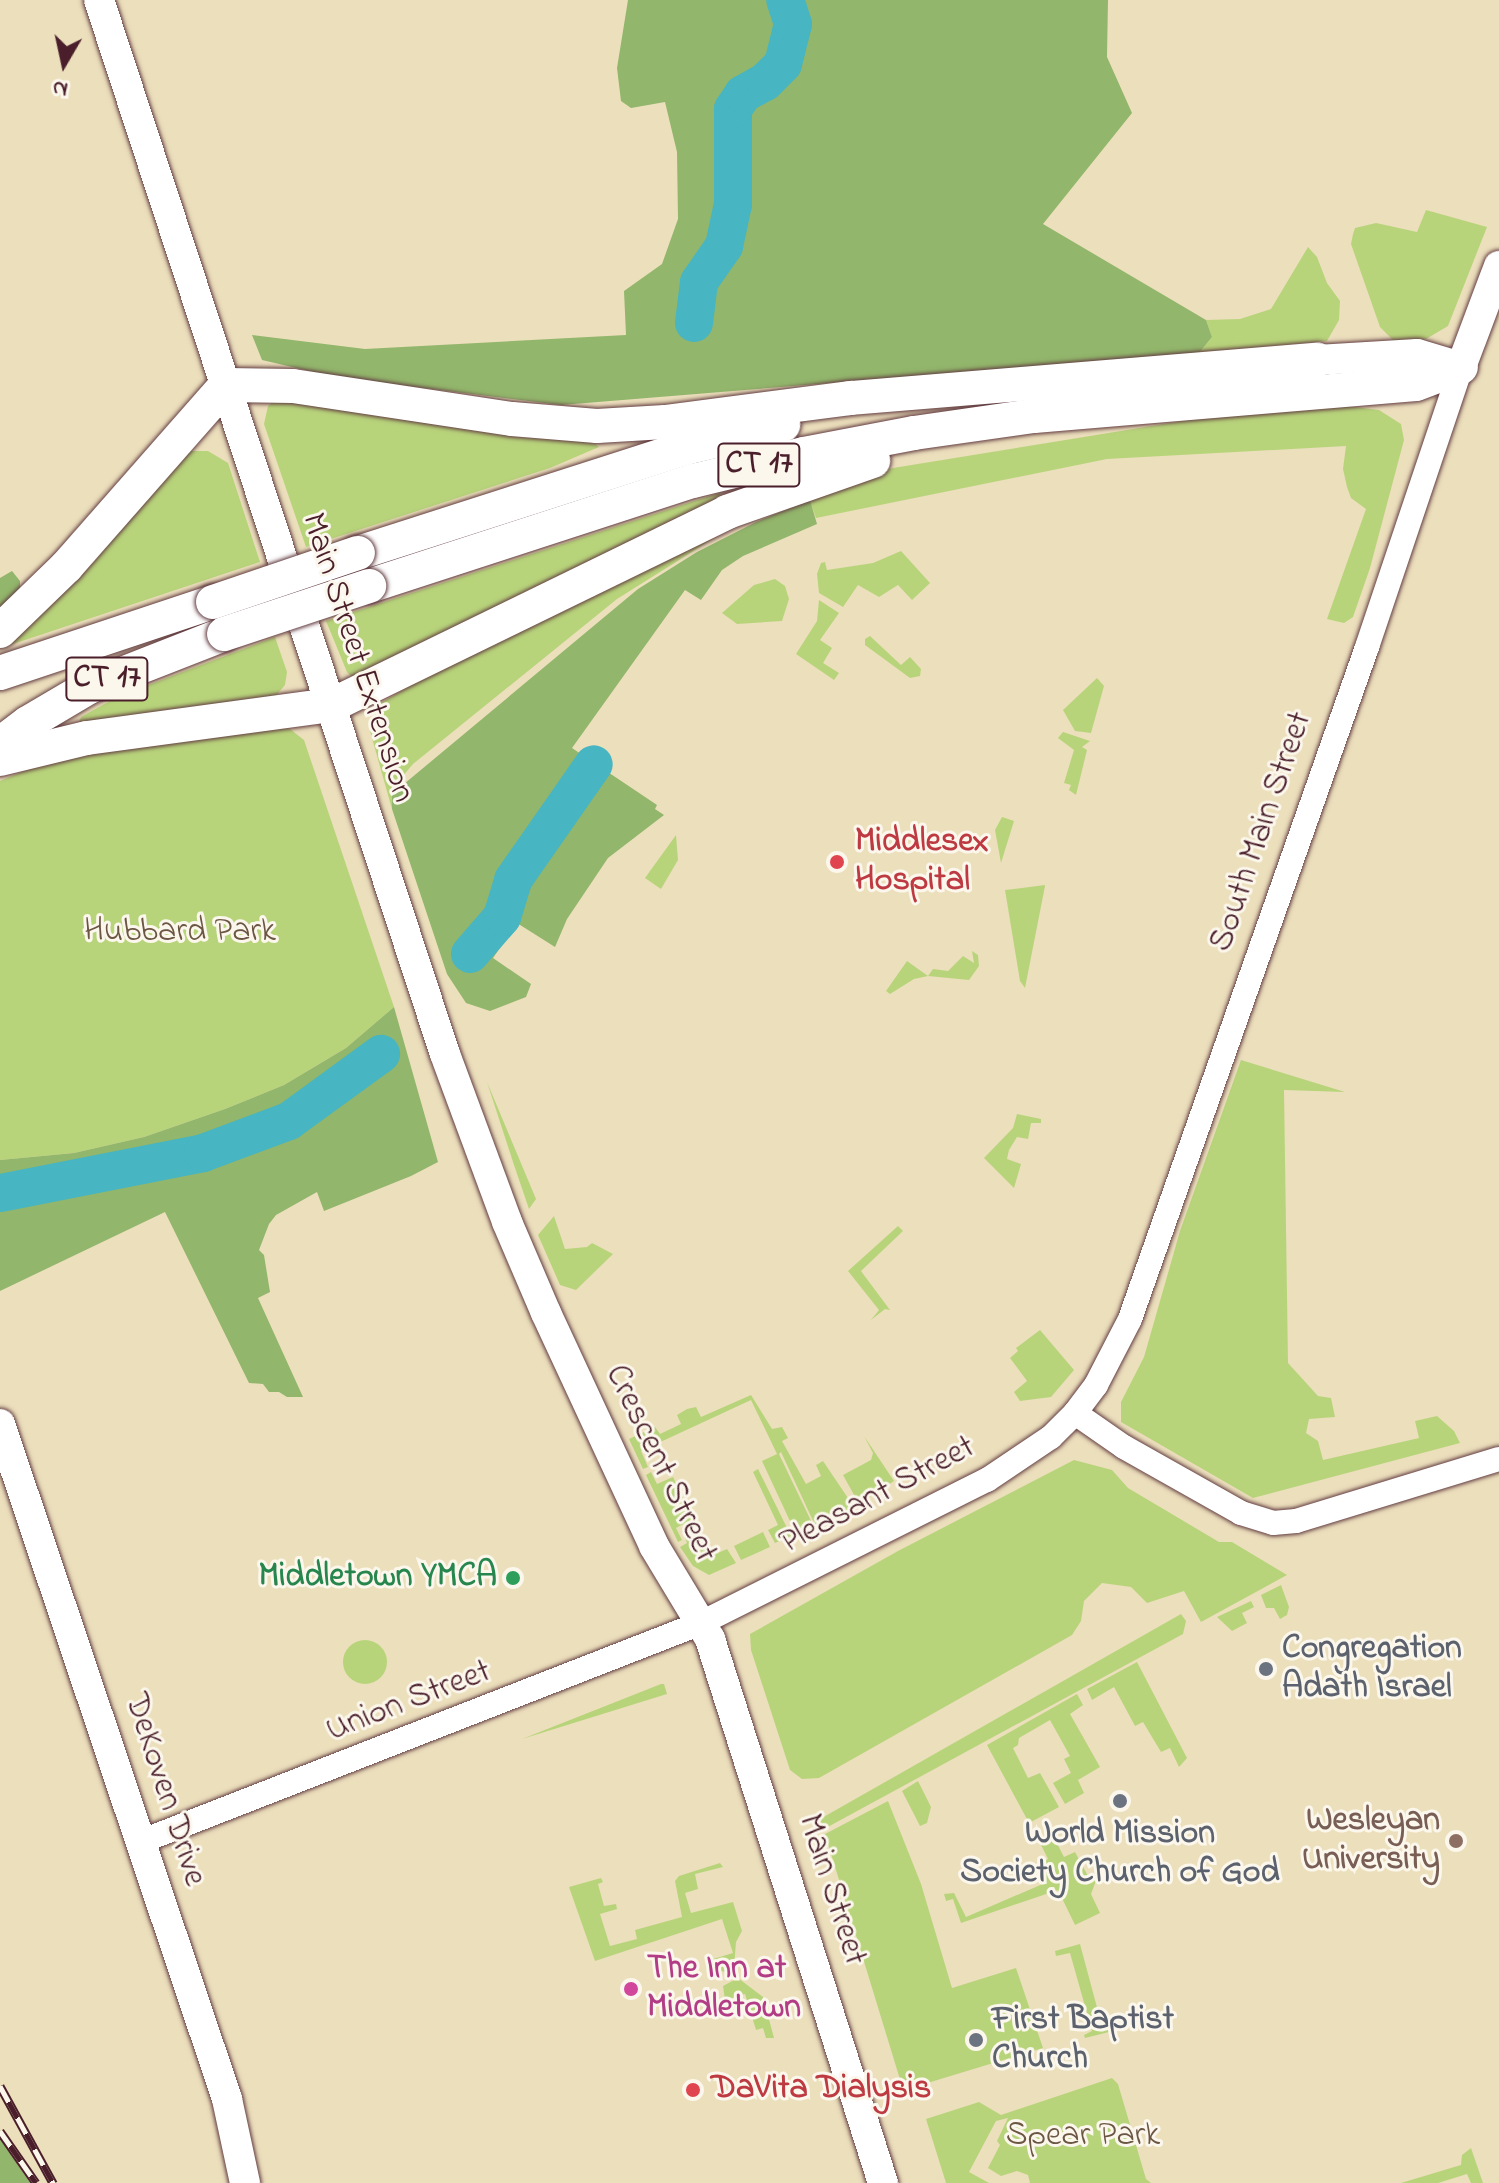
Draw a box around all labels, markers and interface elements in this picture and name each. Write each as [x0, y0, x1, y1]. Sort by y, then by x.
north arrow [24, 24, 104, 104]
text: N [50, 71, 70, 105]
road number: CT 17 [717, 437, 801, 493]
street label: Main Street Extension [291, 508, 423, 808]
road number: CT 17 [65, 651, 149, 707]
street label: South Main Street [1202, 707, 1322, 957]
place label: Middlesex Hospital [855, 822, 989, 902]
marker: Middlesex Hospital [826, 851, 848, 873]
park label: Hubbard Park [84, 913, 276, 953]
street label: Crescent Street [595, 1359, 725, 1569]
street label: Pleasant Street [774, 1428, 982, 1564]
place label: Middletown YMCA [259, 1558, 497, 1598]
marker: Middletown YMCA [504, 1569, 522, 1587]
place label: Congregation Adath Israel [1282, 1629, 1462, 1708]
street label: Union Street [321, 1652, 497, 1752]
marker: Congregation Adath Israel [1257, 1660, 1275, 1678]
street label: DeKoven Drive [114, 1689, 214, 1891]
marker: World Mission Society Church of God [1111, 1792, 1129, 1810]
place label: Wesleyan University [1302, 1801, 1440, 1880]
street label: Main Street [787, 1809, 875, 1971]
place label: World Mission Society Church of God [960, 1814, 1280, 1894]
marker: Wesleyan University [1447, 1832, 1465, 1850]
place label: The Inn at Middletown [647, 1949, 801, 2028]
marker: The Inn at Middletown [622, 1980, 640, 1998]
place label: First Baptist Church [992, 2000, 1174, 2080]
marker: First Baptist Church [967, 2031, 985, 2049]
place label: DaVita Dialysis [711, 2070, 931, 2110]
marker: DaVita Dialysis [682, 2079, 704, 2101]
park label: Spear Park [1006, 2117, 1160, 2157]

